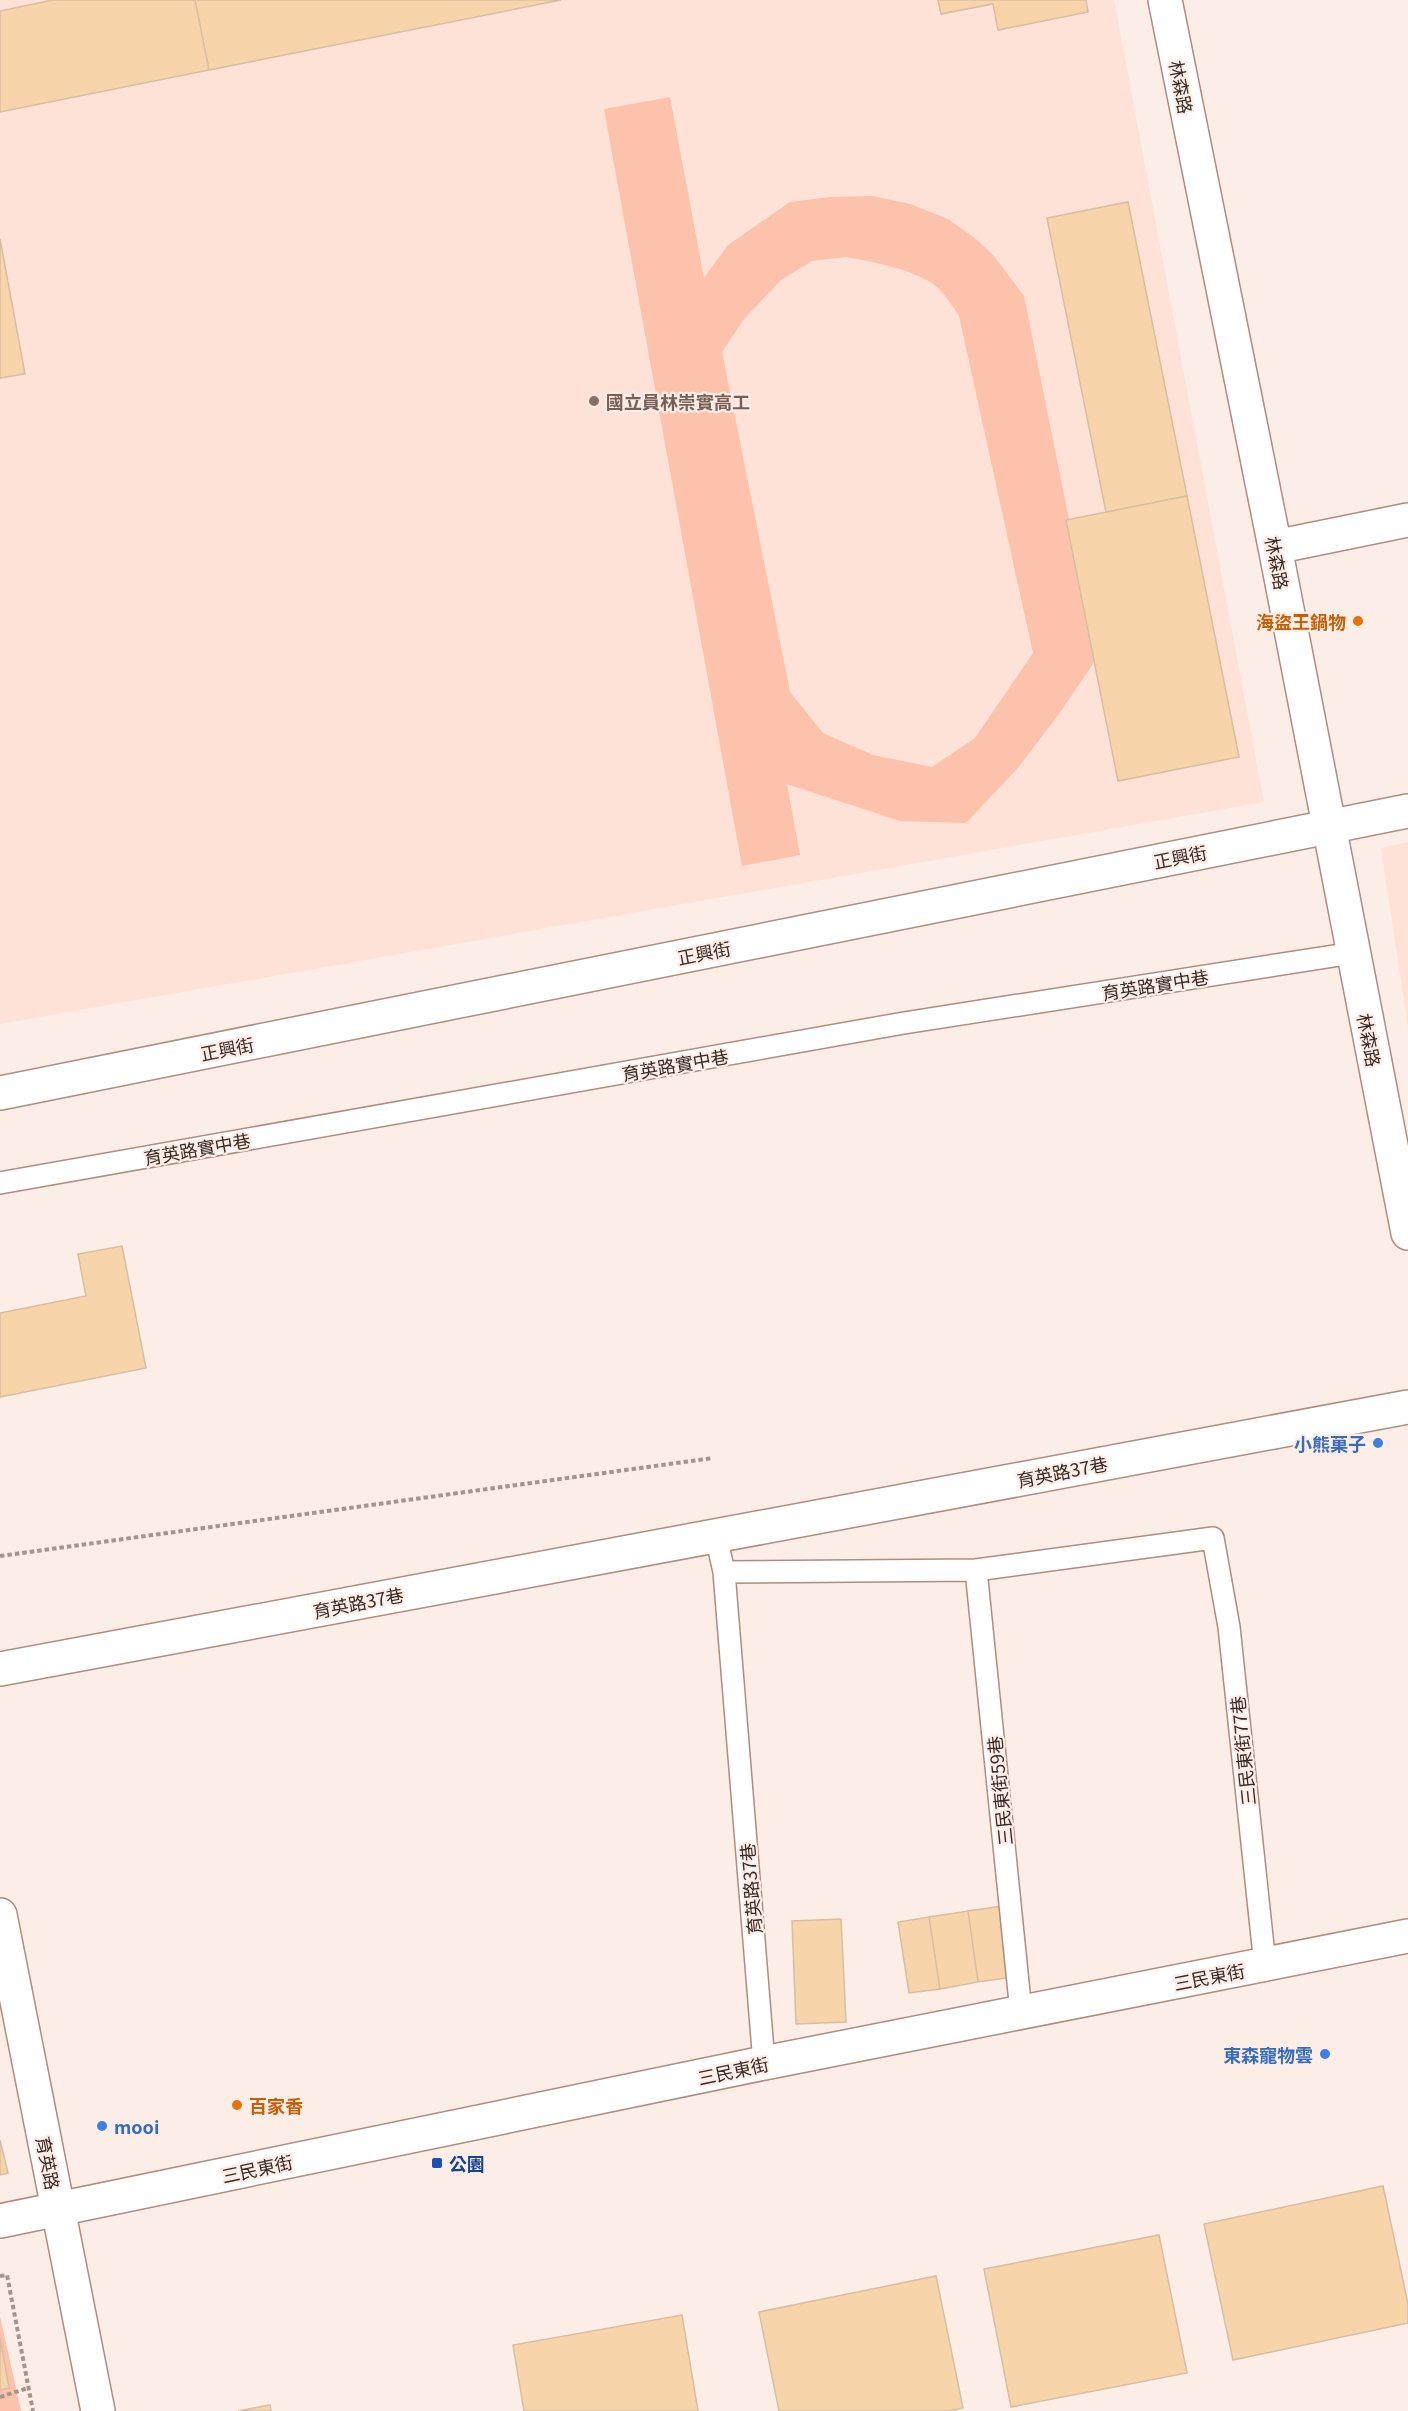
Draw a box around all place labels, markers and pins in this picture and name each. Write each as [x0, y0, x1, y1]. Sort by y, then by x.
place label: 國立員林崇實高工 [606, 388, 750, 414]
marker: 國立員林崇實高工 [587, 394, 601, 408]
place label: 海盜王鍋物 [1256, 608, 1346, 634]
marker: 海盜王鍋物 [1351, 614, 1365, 628]
place label: 小熊菓子 [1294, 1430, 1366, 1456]
marker: 小熊菓子 [1371, 1436, 1385, 1450]
place label: 東森寵物雲 [1223, 2041, 1313, 2067]
marker: 東森寵物雲 [1318, 2047, 1332, 2061]
place label: 百家香 [249, 2092, 303, 2118]
marker: 百家香 [230, 2098, 244, 2112]
place label: mooi [114, 2113, 159, 2139]
marker: mooi [95, 2119, 109, 2133]
place label: 公園 [449, 2150, 485, 2176]
marker: 公園 [430, 2156, 444, 2170]

